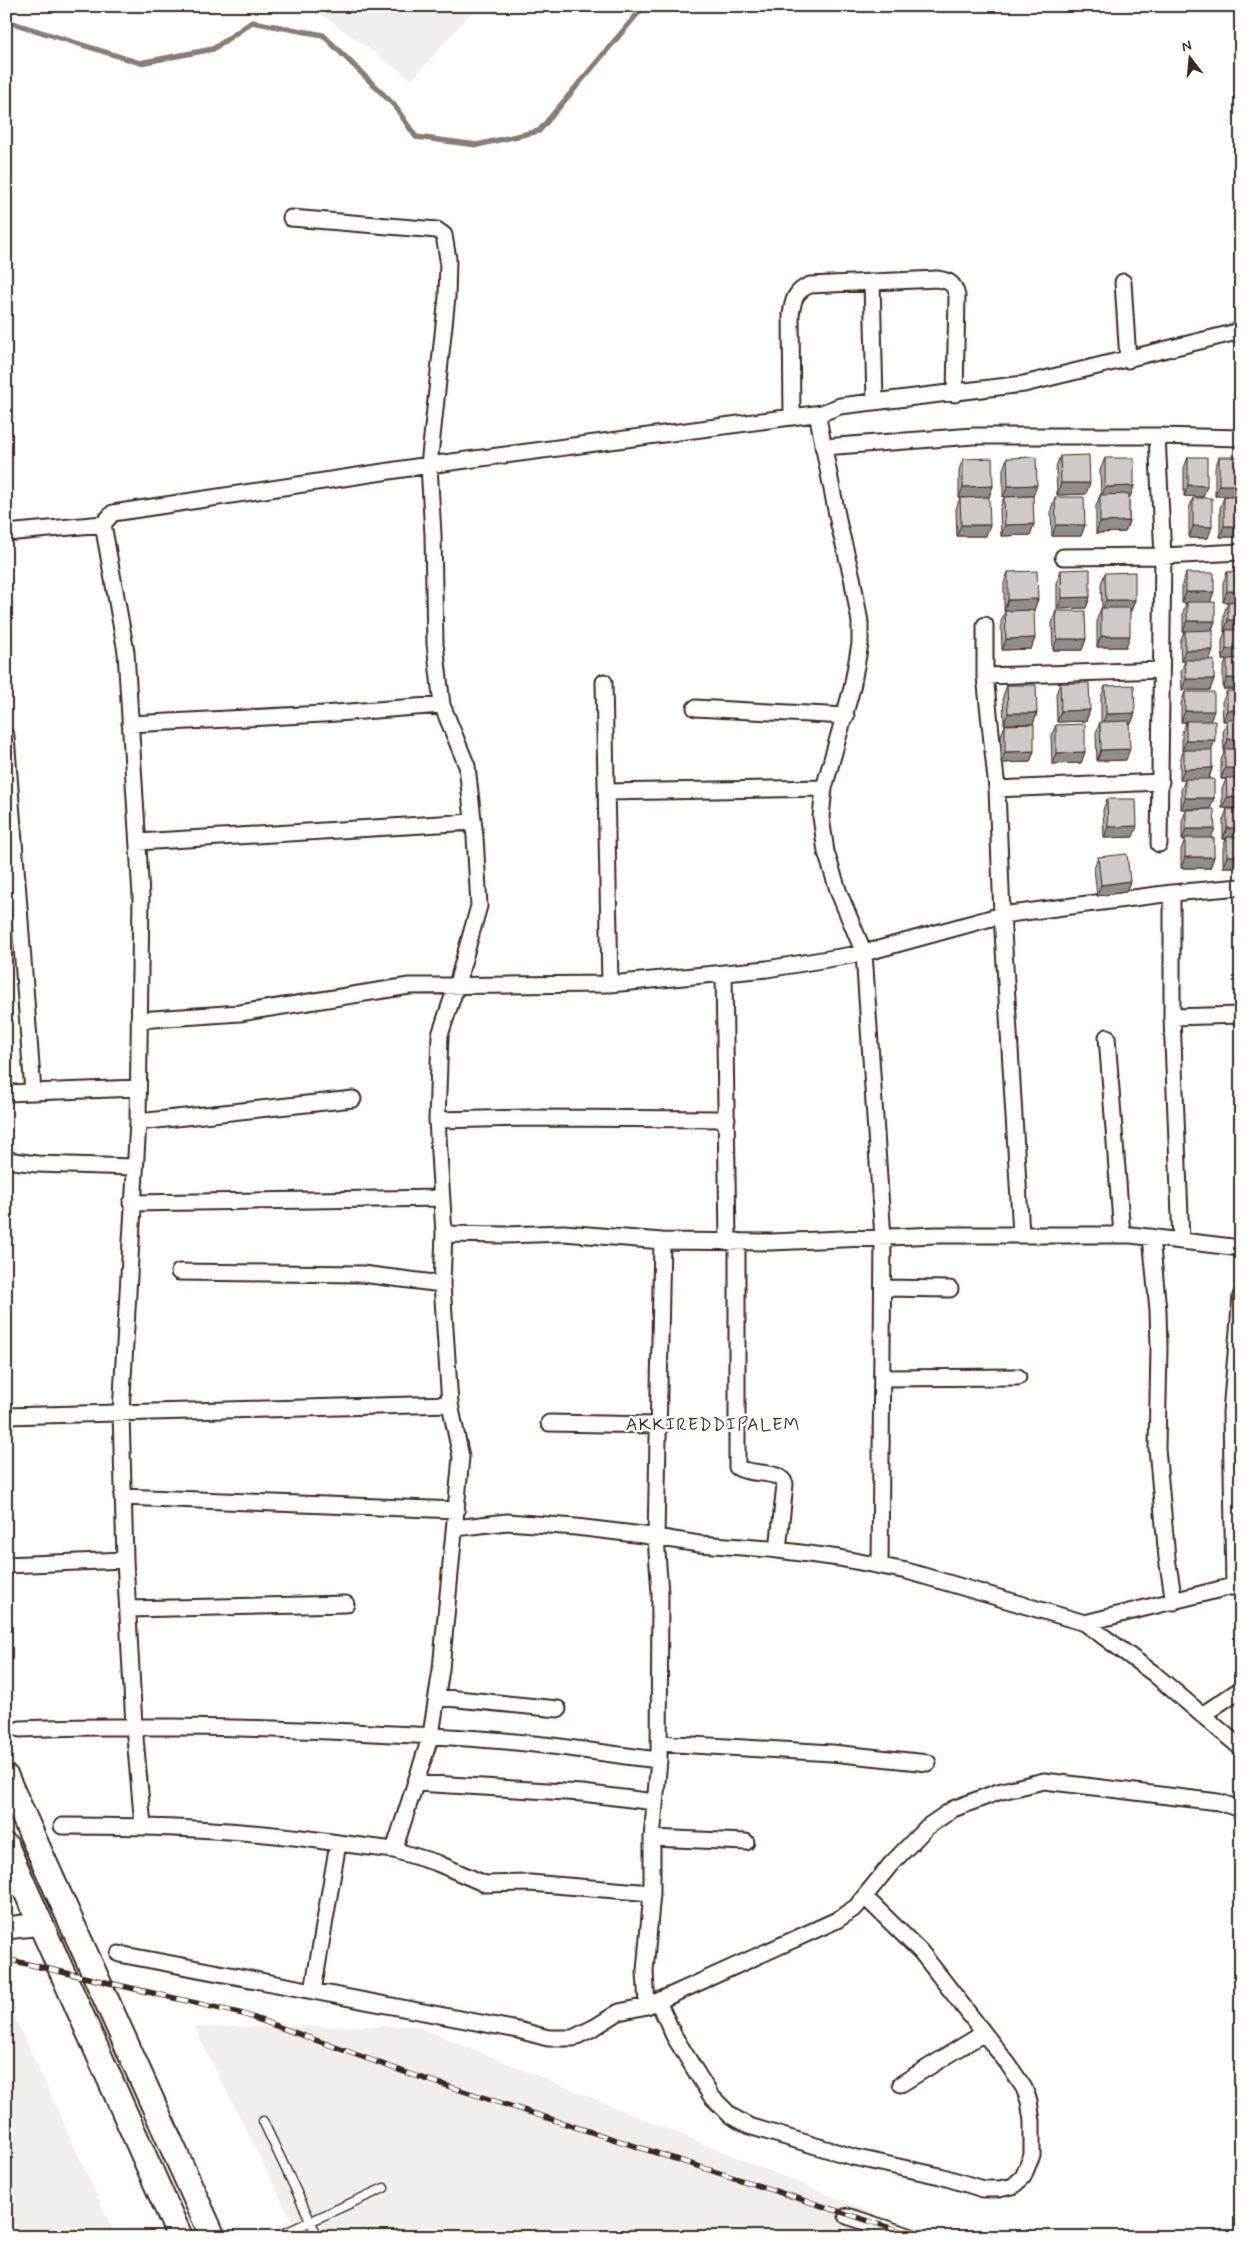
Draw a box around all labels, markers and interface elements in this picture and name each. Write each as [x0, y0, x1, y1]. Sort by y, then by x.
north arrow [1164, 32, 1214, 82]
text: N [1180, 37, 1194, 56]
district label: AKKIREDDIPALEM [626, 1413, 800, 1437]

